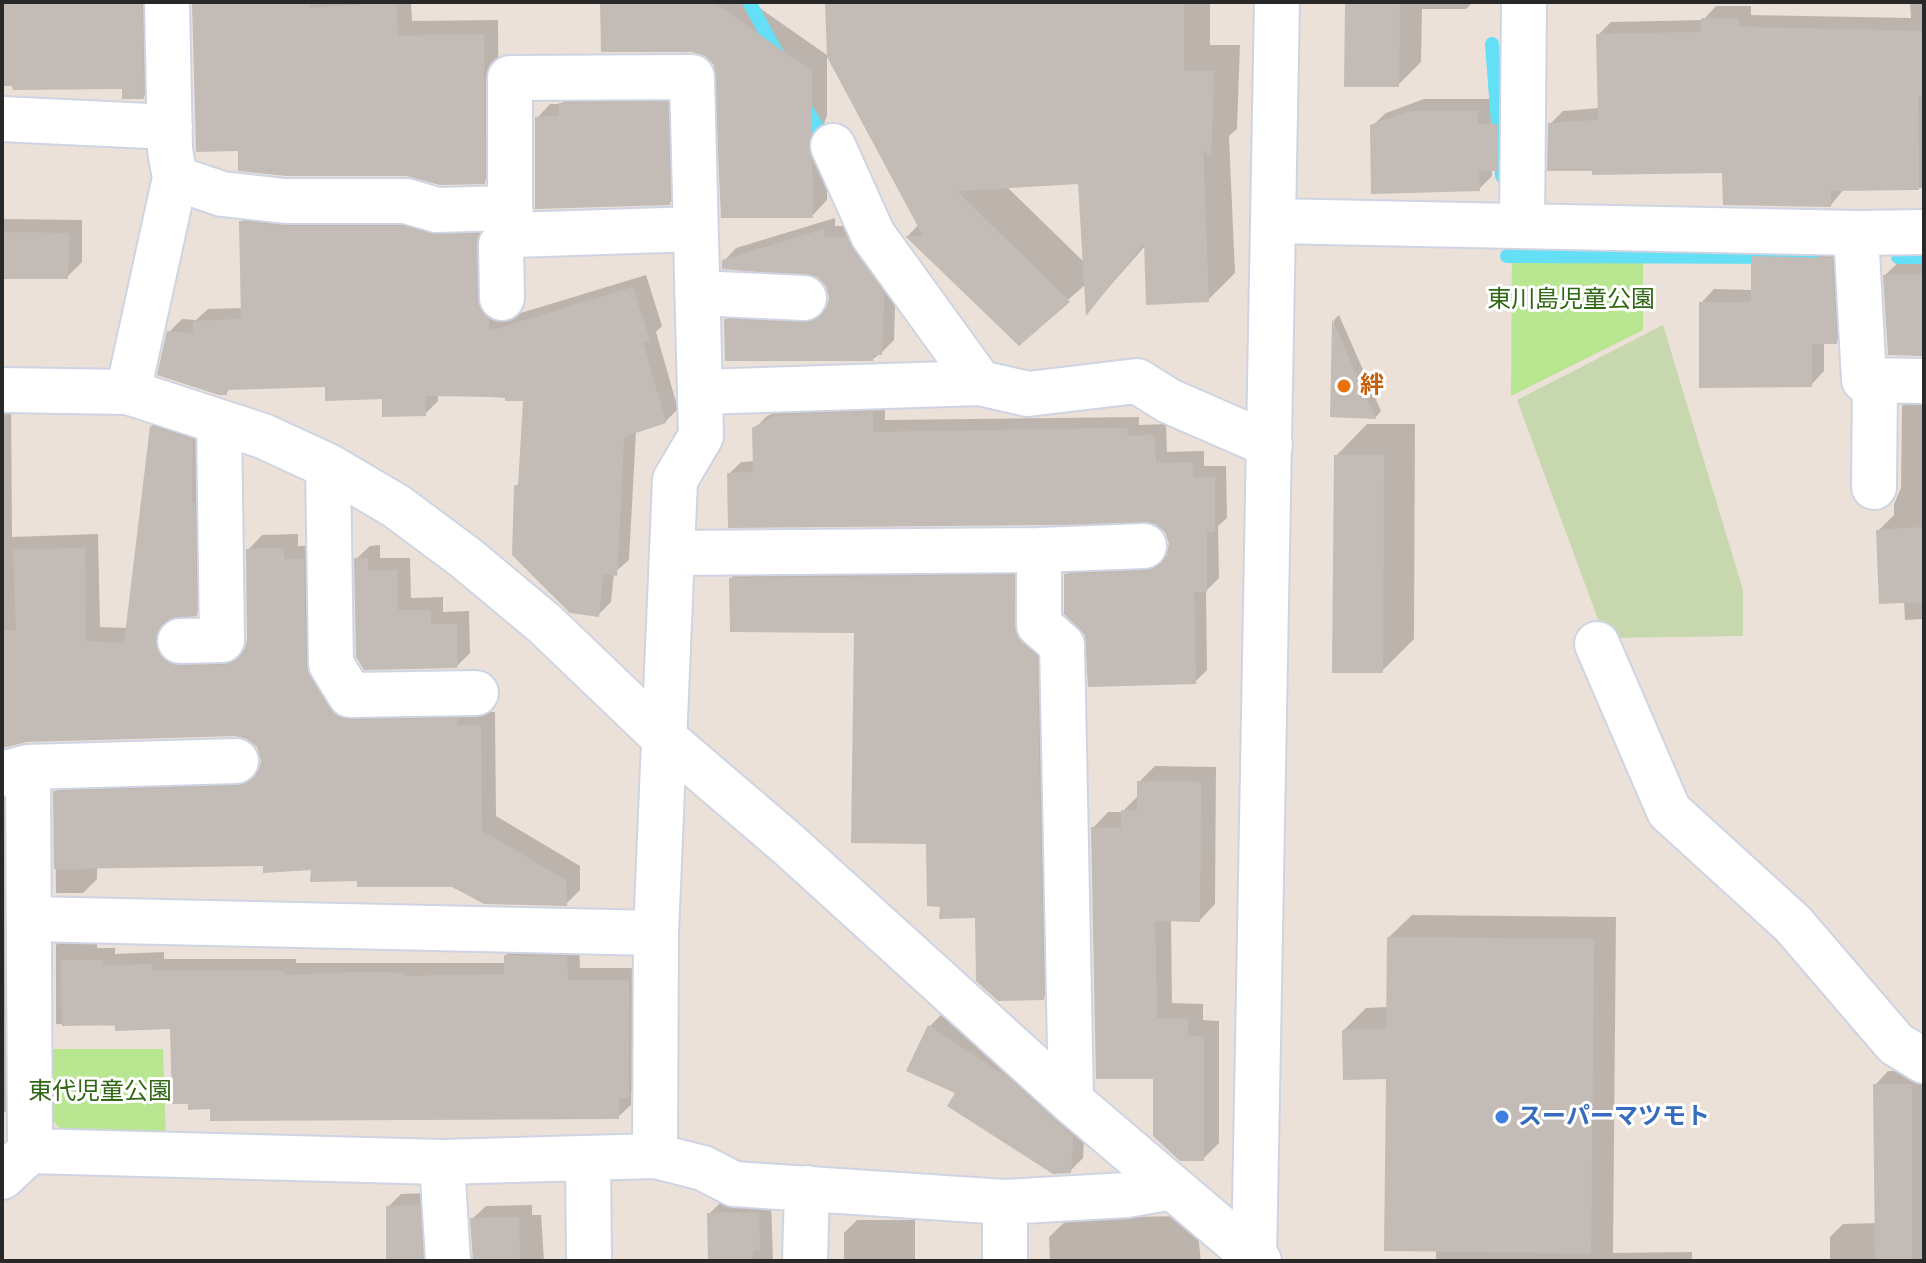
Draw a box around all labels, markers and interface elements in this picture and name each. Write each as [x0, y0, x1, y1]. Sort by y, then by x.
park label: 東川島児童公園 [1487, 286, 1655, 314]
place label: 絆 [1360, 372, 1384, 400]
marker: 絆 [1335, 377, 1353, 395]
park label: 東代児童公園 [28, 1078, 172, 1106]
place label: スーパーマツモト [1518, 1103, 1710, 1131]
marker: スーパーマツモト [1493, 1108, 1511, 1126]

